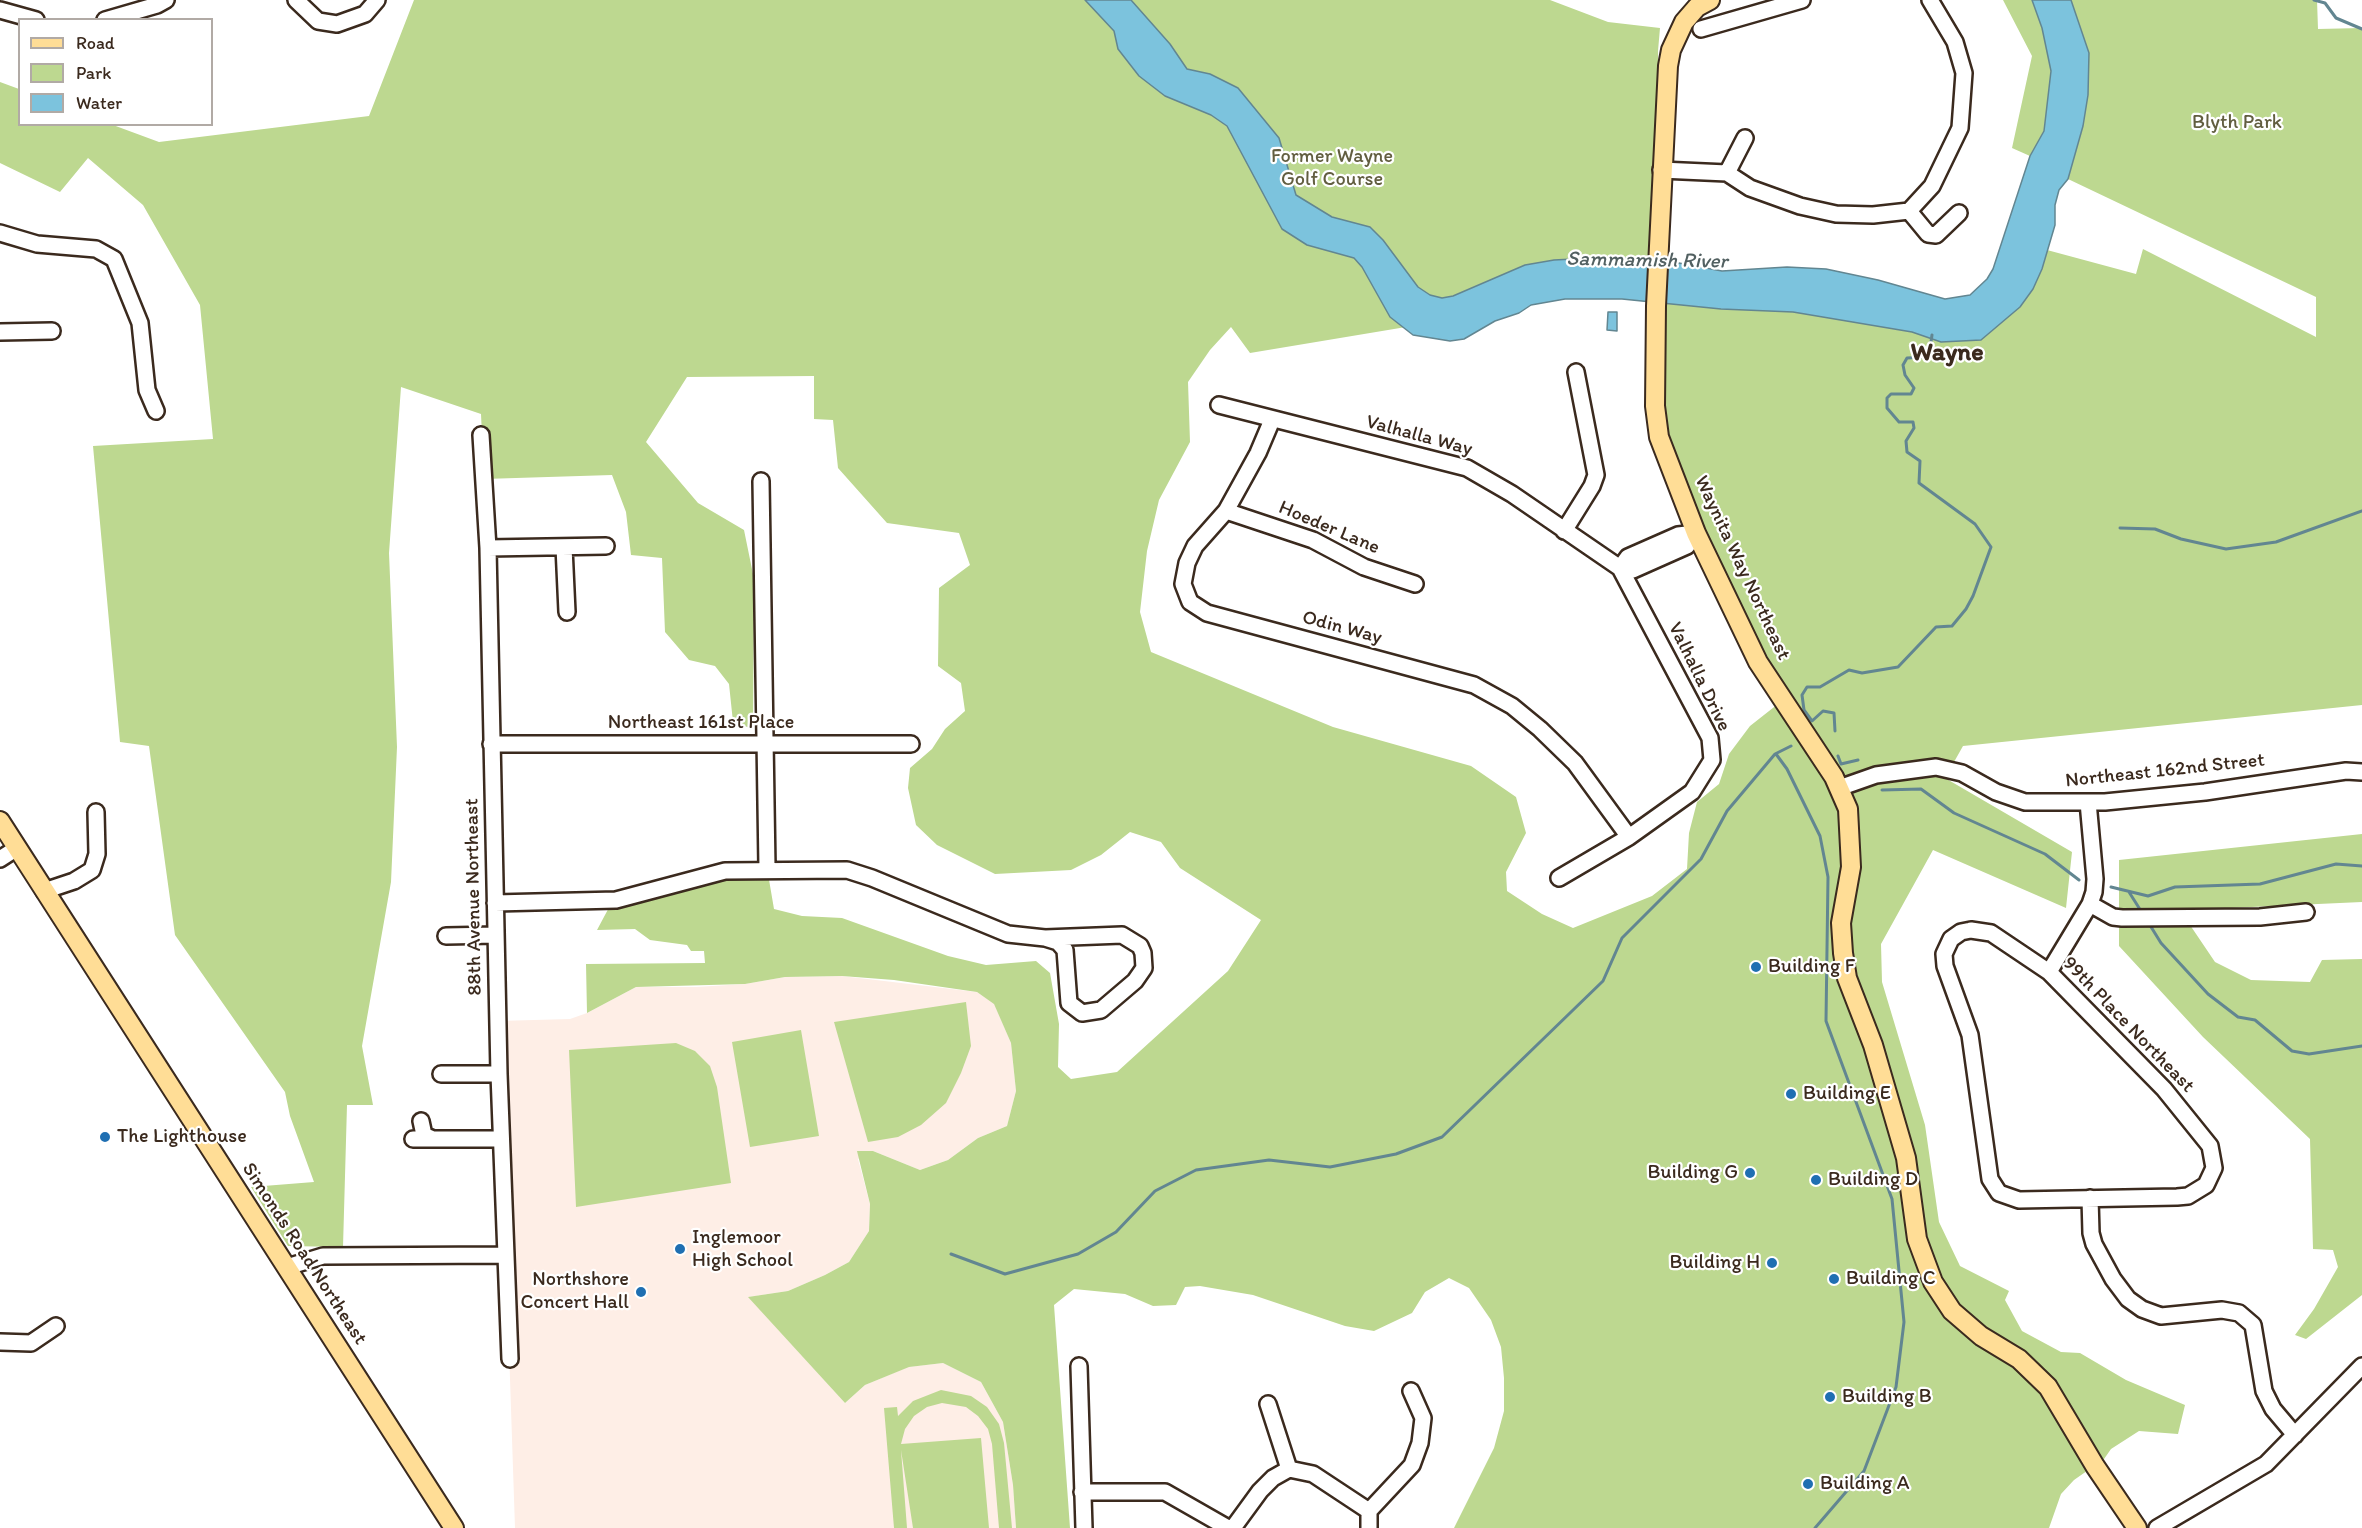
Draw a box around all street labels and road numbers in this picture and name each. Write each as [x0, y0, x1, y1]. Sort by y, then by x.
street label: Valhalla Way [1363, 410, 1475, 462]
street label: Waynita Way Northeast [1689, 472, 1795, 664]
street label: Hoeder Lane [1275, 496, 1383, 560]
street label: Odin Way [1299, 606, 1385, 650]
street label: Valhalla Drive [1662, 619, 1736, 735]
street label: Northeast 161st Place [608, 711, 794, 735]
street label: Northeast 162nd Street [2064, 749, 2266, 793]
street label: 88th Avenue Northeast [460, 798, 488, 996]
street label: 99th Place Northeast [2057, 952, 2199, 1098]
street label: Simonds Road Northeast [236, 1159, 372, 1349]

